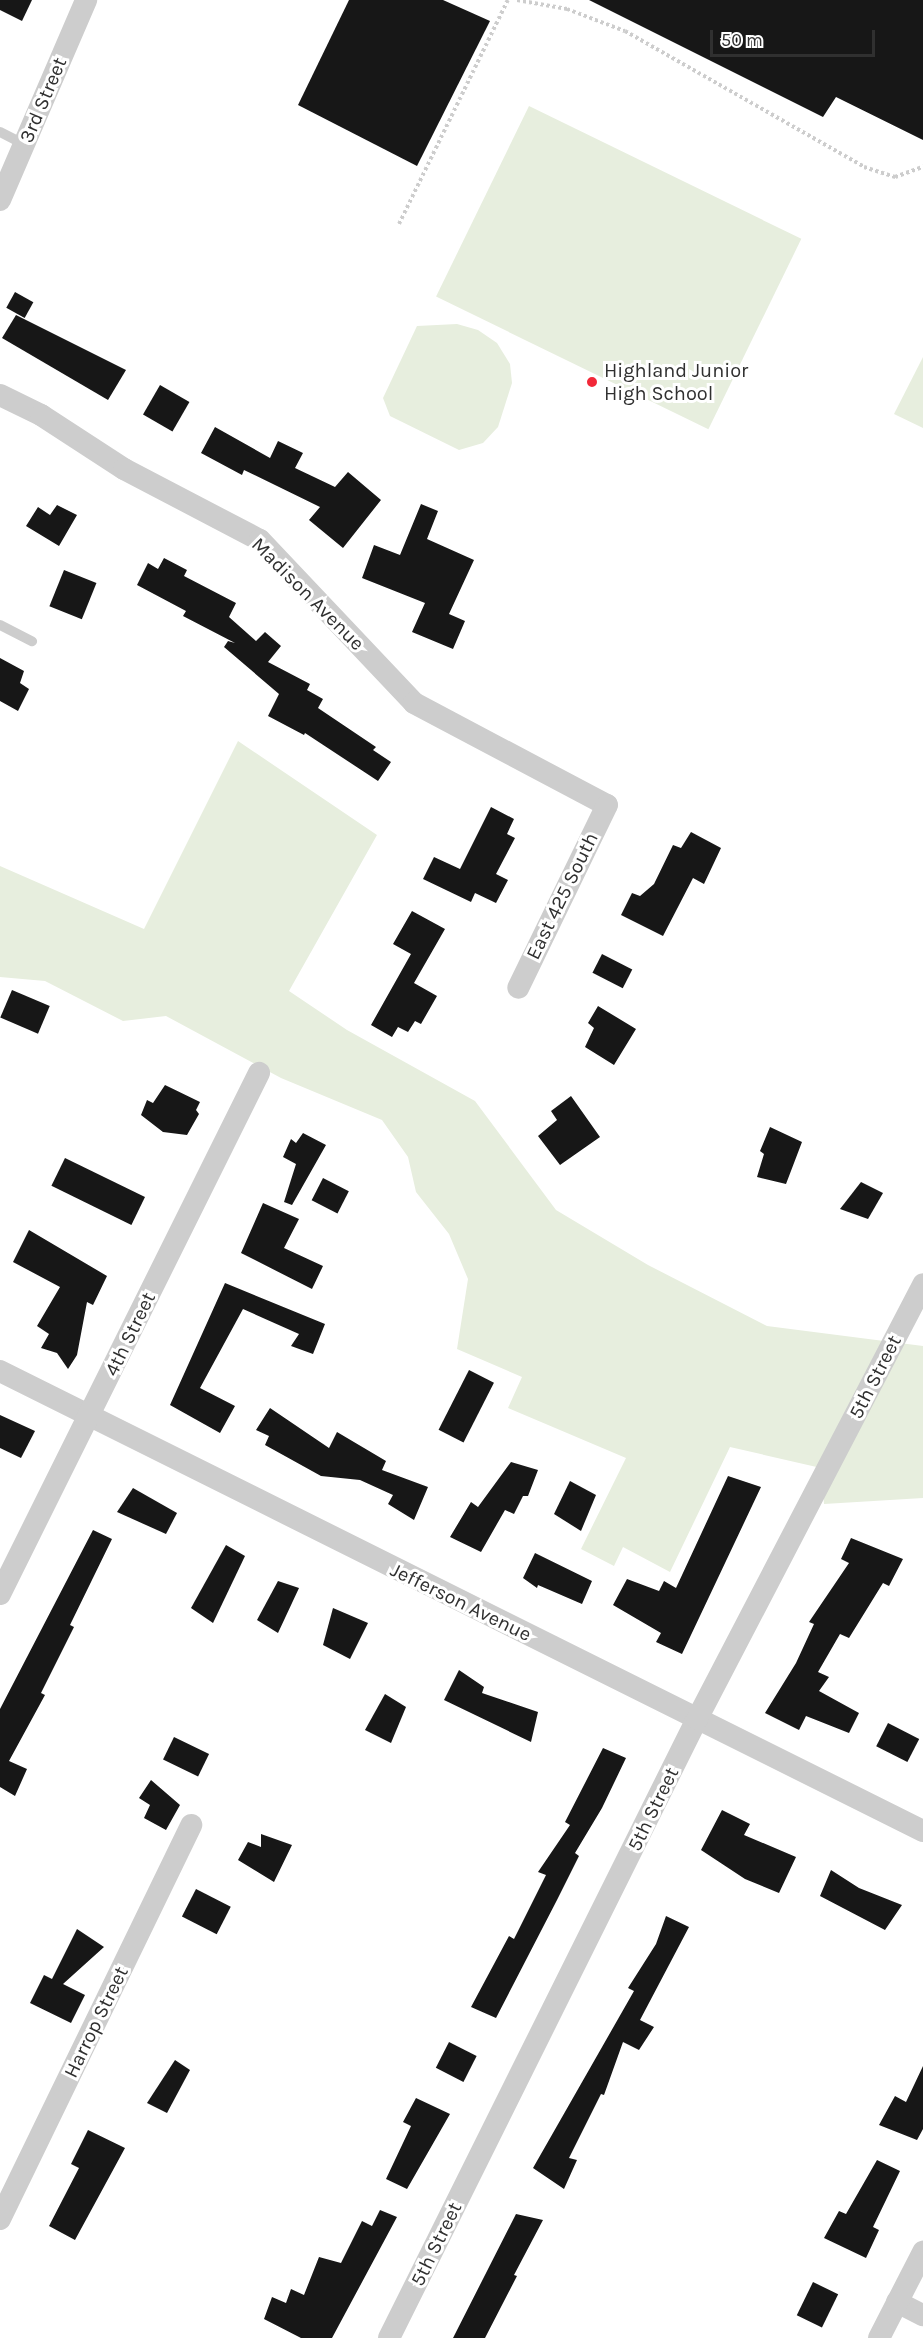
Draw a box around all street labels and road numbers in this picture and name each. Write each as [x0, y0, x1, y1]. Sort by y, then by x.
street label: 3rd Street [14, 54, 72, 146]
street label: Madison Avenue [247, 533, 369, 655]
street label: East 425 South [521, 828, 603, 964]
street label: 4th Street [99, 1288, 161, 1380]
street label: 5th Street [844, 1331, 906, 1423]
street label: Jefferson Avenue [387, 1558, 535, 1646]
street label: 5th Street [622, 1763, 684, 1855]
street label: Harrop Street [59, 1962, 133, 2082]
street label: 5th Street [405, 2198, 467, 2290]

